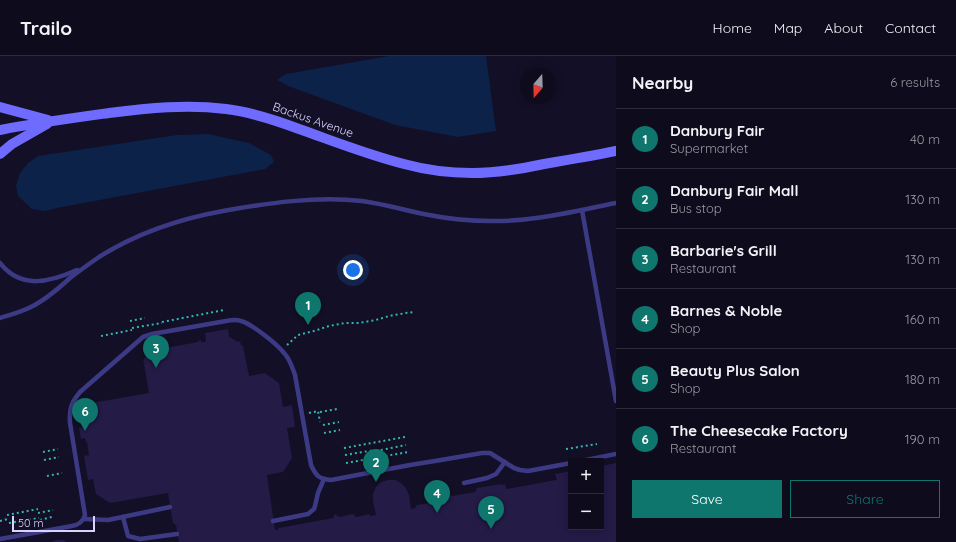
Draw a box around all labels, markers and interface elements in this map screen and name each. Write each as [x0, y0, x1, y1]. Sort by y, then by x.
text: Trailo [20, 16, 72, 40]
text: Home [713, 19, 752, 37]
text: Map [774, 19, 802, 37]
text: About [824, 19, 863, 37]
text: Contact [885, 19, 936, 37]
north arrow [520, 68, 556, 104]
text: Nearby [632, 72, 693, 93]
text: 6 results [890, 74, 940, 90]
street label: Backus Avenue [271, 99, 356, 140]
text: Danbury Fair [670, 121, 764, 140]
text: 1 [642, 131, 648, 147]
text: 40 m [910, 131, 940, 147]
text: Supermarket [670, 140, 748, 156]
text: Danbury Fair Mall [670, 181, 798, 200]
text: 2 [641, 191, 649, 207]
text: 130 m [905, 191, 940, 207]
text: Bus stop [670, 200, 722, 216]
text: Barbarie's Grill [670, 241, 777, 260]
text: 3 [642, 251, 648, 267]
text: 130 m [905, 251, 940, 267]
your location [343, 260, 363, 280]
text: Restaurant [670, 260, 736, 276]
pin: 1 [295, 292, 321, 325]
text: Barnes & Noble [670, 301, 782, 320]
text: 4 [641, 311, 649, 327]
text: 160 m [905, 311, 940, 327]
text: Shop [670, 320, 700, 336]
pin: 3 [143, 335, 169, 368]
text: Beauty Plus Salon [670, 361, 800, 380]
text: 5 [641, 371, 649, 387]
text: 180 m [905, 371, 940, 387]
text: Shop [670, 380, 700, 396]
pin: 6 [72, 398, 98, 431]
text: The Cheesecake Factory [670, 421, 848, 440]
text: 6 [641, 431, 649, 447]
text: 190 m [905, 431, 940, 447]
text: Restaurant [670, 440, 736, 456]
pin: 2 [363, 449, 389, 482]
map controls [568, 458, 604, 530]
button: + [568, 458, 604, 494]
pin: 4 [424, 480, 450, 513]
button: Save [632, 480, 782, 518]
button: Share [790, 480, 940, 518]
button: − [568, 494, 604, 530]
pin: 5 [478, 496, 504, 529]
scale bar [12, 514, 95, 533]
text: 50 m [18, 516, 44, 530]

